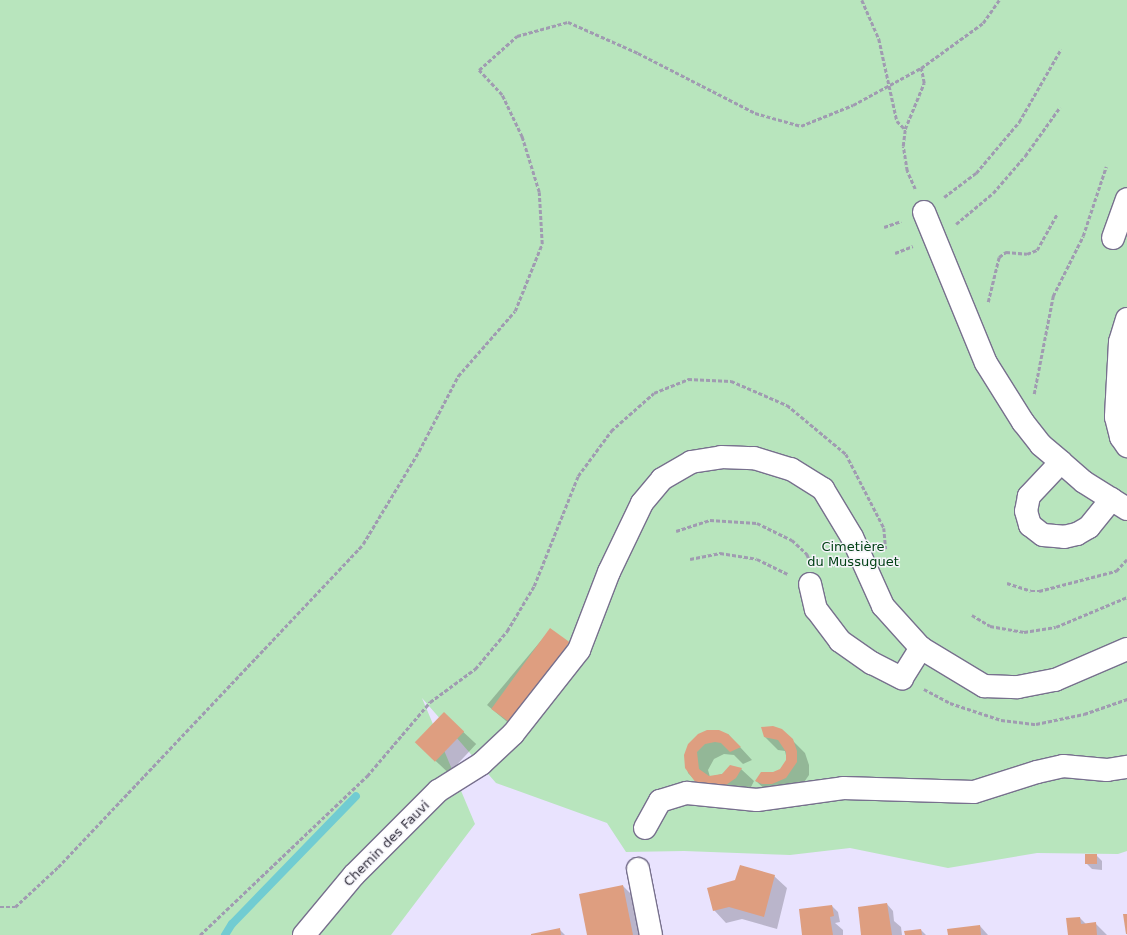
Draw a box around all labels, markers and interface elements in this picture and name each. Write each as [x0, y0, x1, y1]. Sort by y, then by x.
park label: Cimetière du Mussuguet [807, 540, 899, 571]
street label: Chemin des Fauvi [341, 798, 433, 890]

